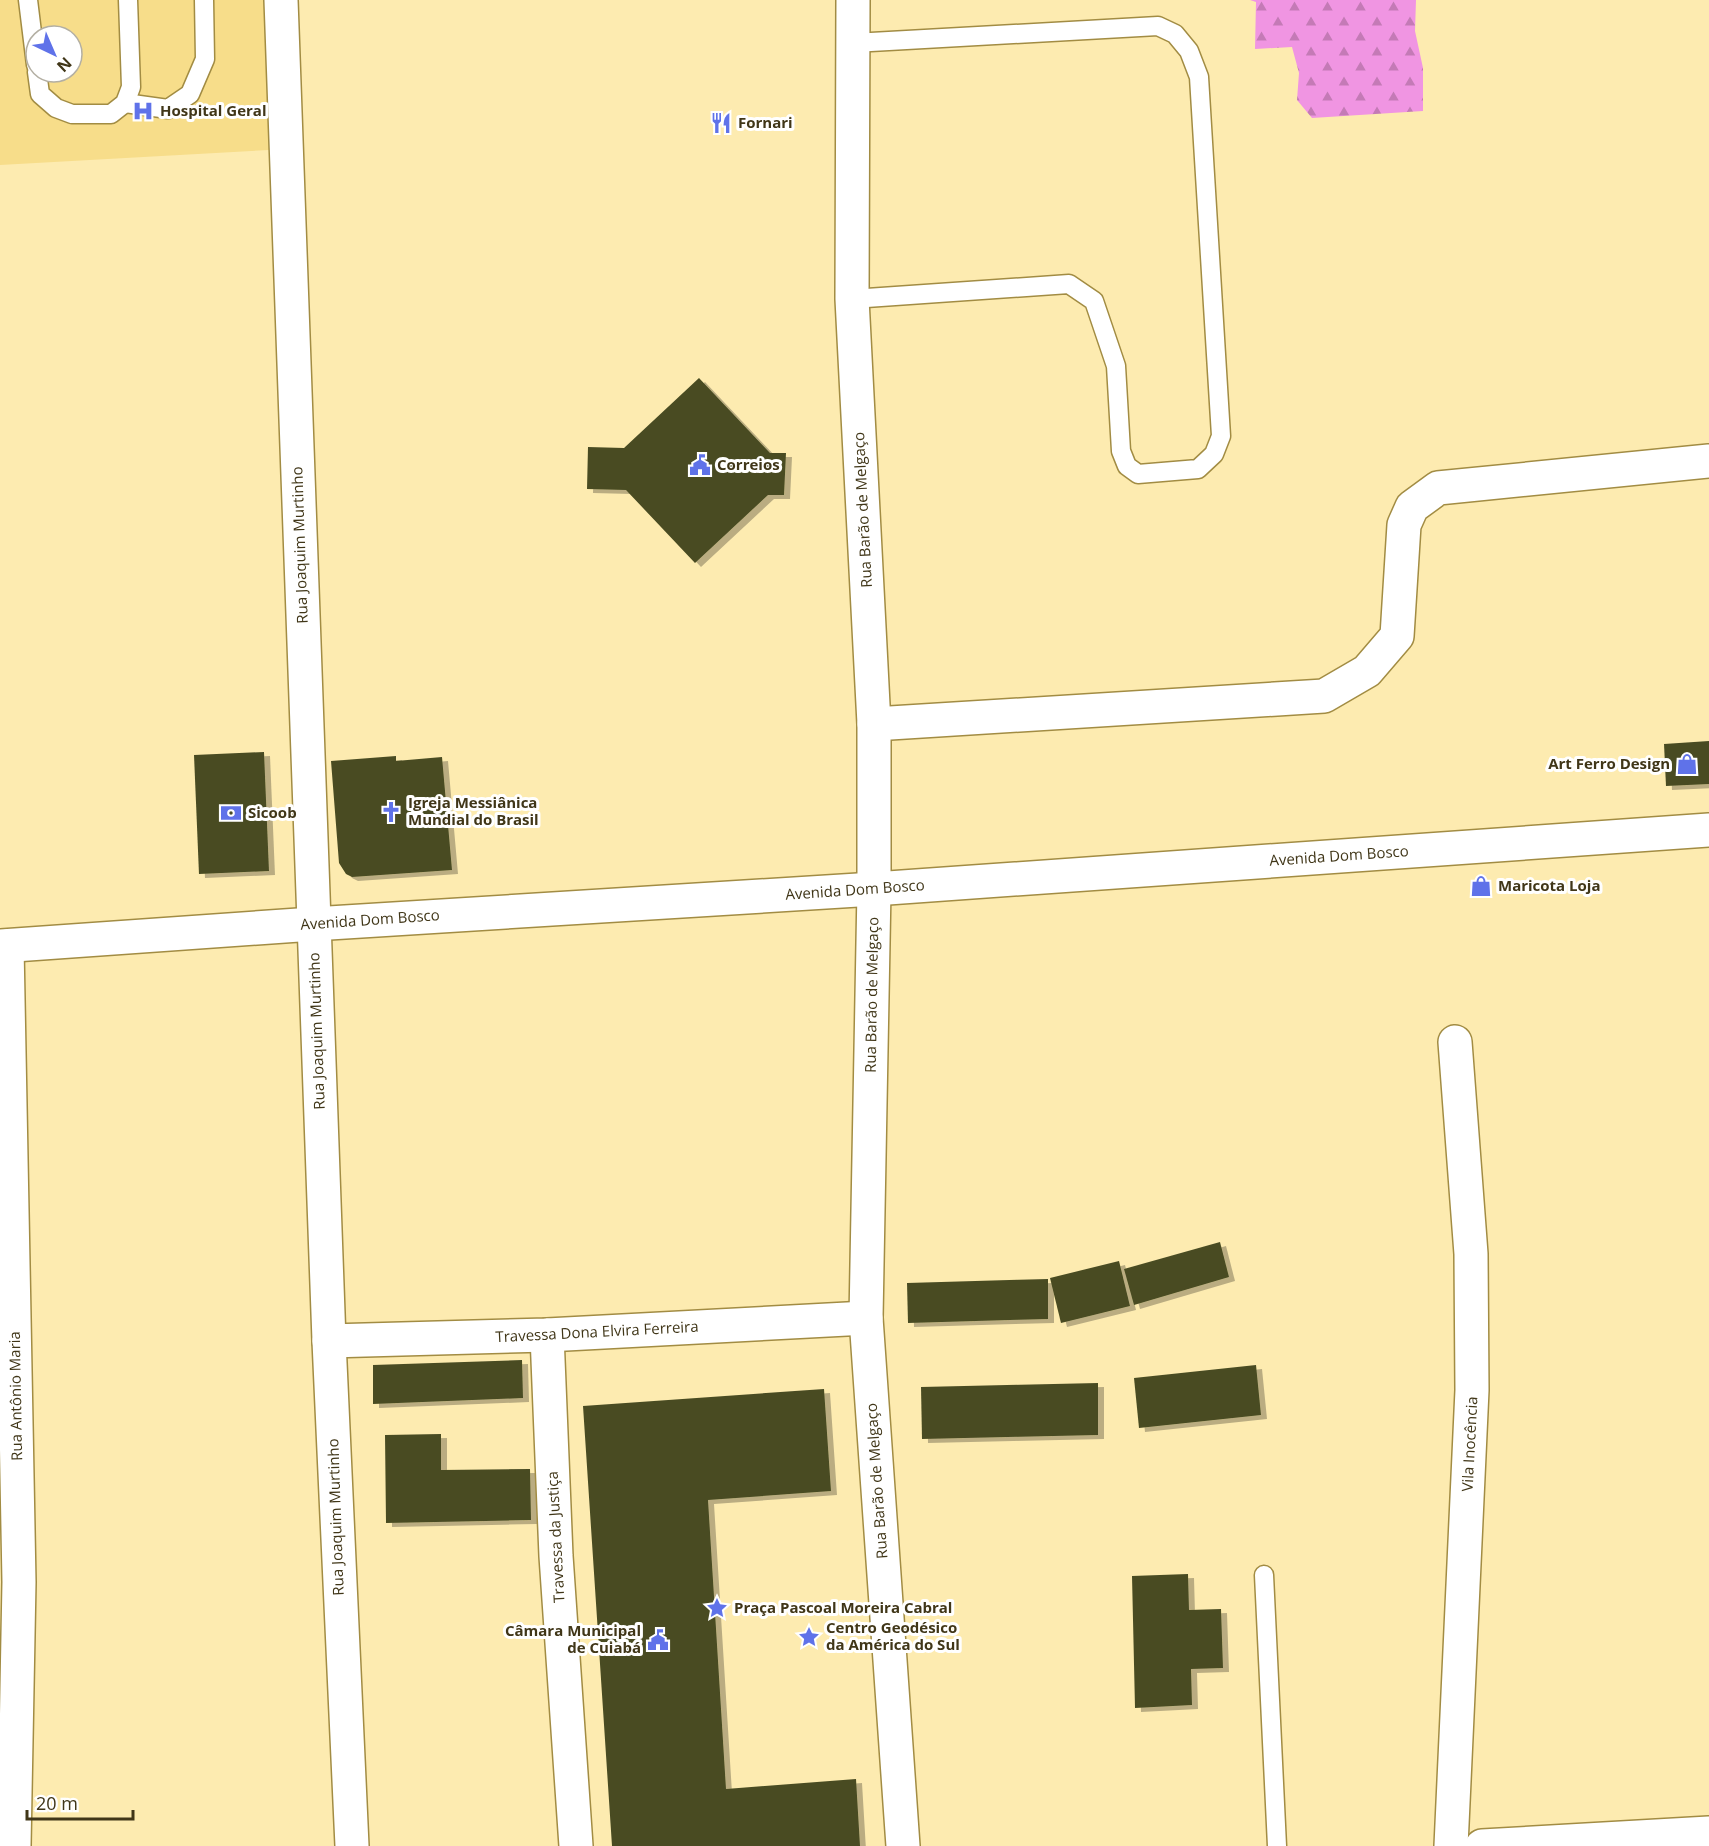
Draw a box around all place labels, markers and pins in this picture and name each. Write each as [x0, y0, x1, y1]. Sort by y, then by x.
hospital icon: Hospital Geral [131, 99, 155, 123]
place label: Hospital Geral [160, 100, 267, 120]
restaurant icon: Fornari [709, 111, 733, 135]
place label: Fornari [738, 112, 793, 132]
public building icon: Correios [688, 453, 712, 477]
place label: Correios [717, 454, 780, 474]
shop icon: Art Ferro Design [1675, 752, 1699, 776]
place label: Art Ferro Design [1548, 753, 1670, 773]
place label: Igreja Messiânica Mundial do Brasil [408, 792, 539, 829]
church icon: Igreja Messiânica Mundial do Brasil [379, 800, 403, 824]
bank icon: Sicoob [219, 801, 243, 825]
place label: Sicoob [248, 802, 297, 822]
shop icon: Maricota Loja [1469, 874, 1493, 898]
place label: Maricota Loja [1498, 875, 1600, 895]
place icon: Praça Pascoal Moreira Cabral [705, 1596, 729, 1620]
place label: Praça Pascoal Moreira Cabral [734, 1597, 952, 1617]
place label: Centro Geodésico da América do Sul [826, 1617, 960, 1654]
place label: Câmara Municipal de Cuiabá [505, 1620, 641, 1657]
place icon: Centro Geodésico da América do Sul [797, 1625, 821, 1649]
public building icon: Câmara Municipal de Cuiabá [646, 1628, 670, 1652]

